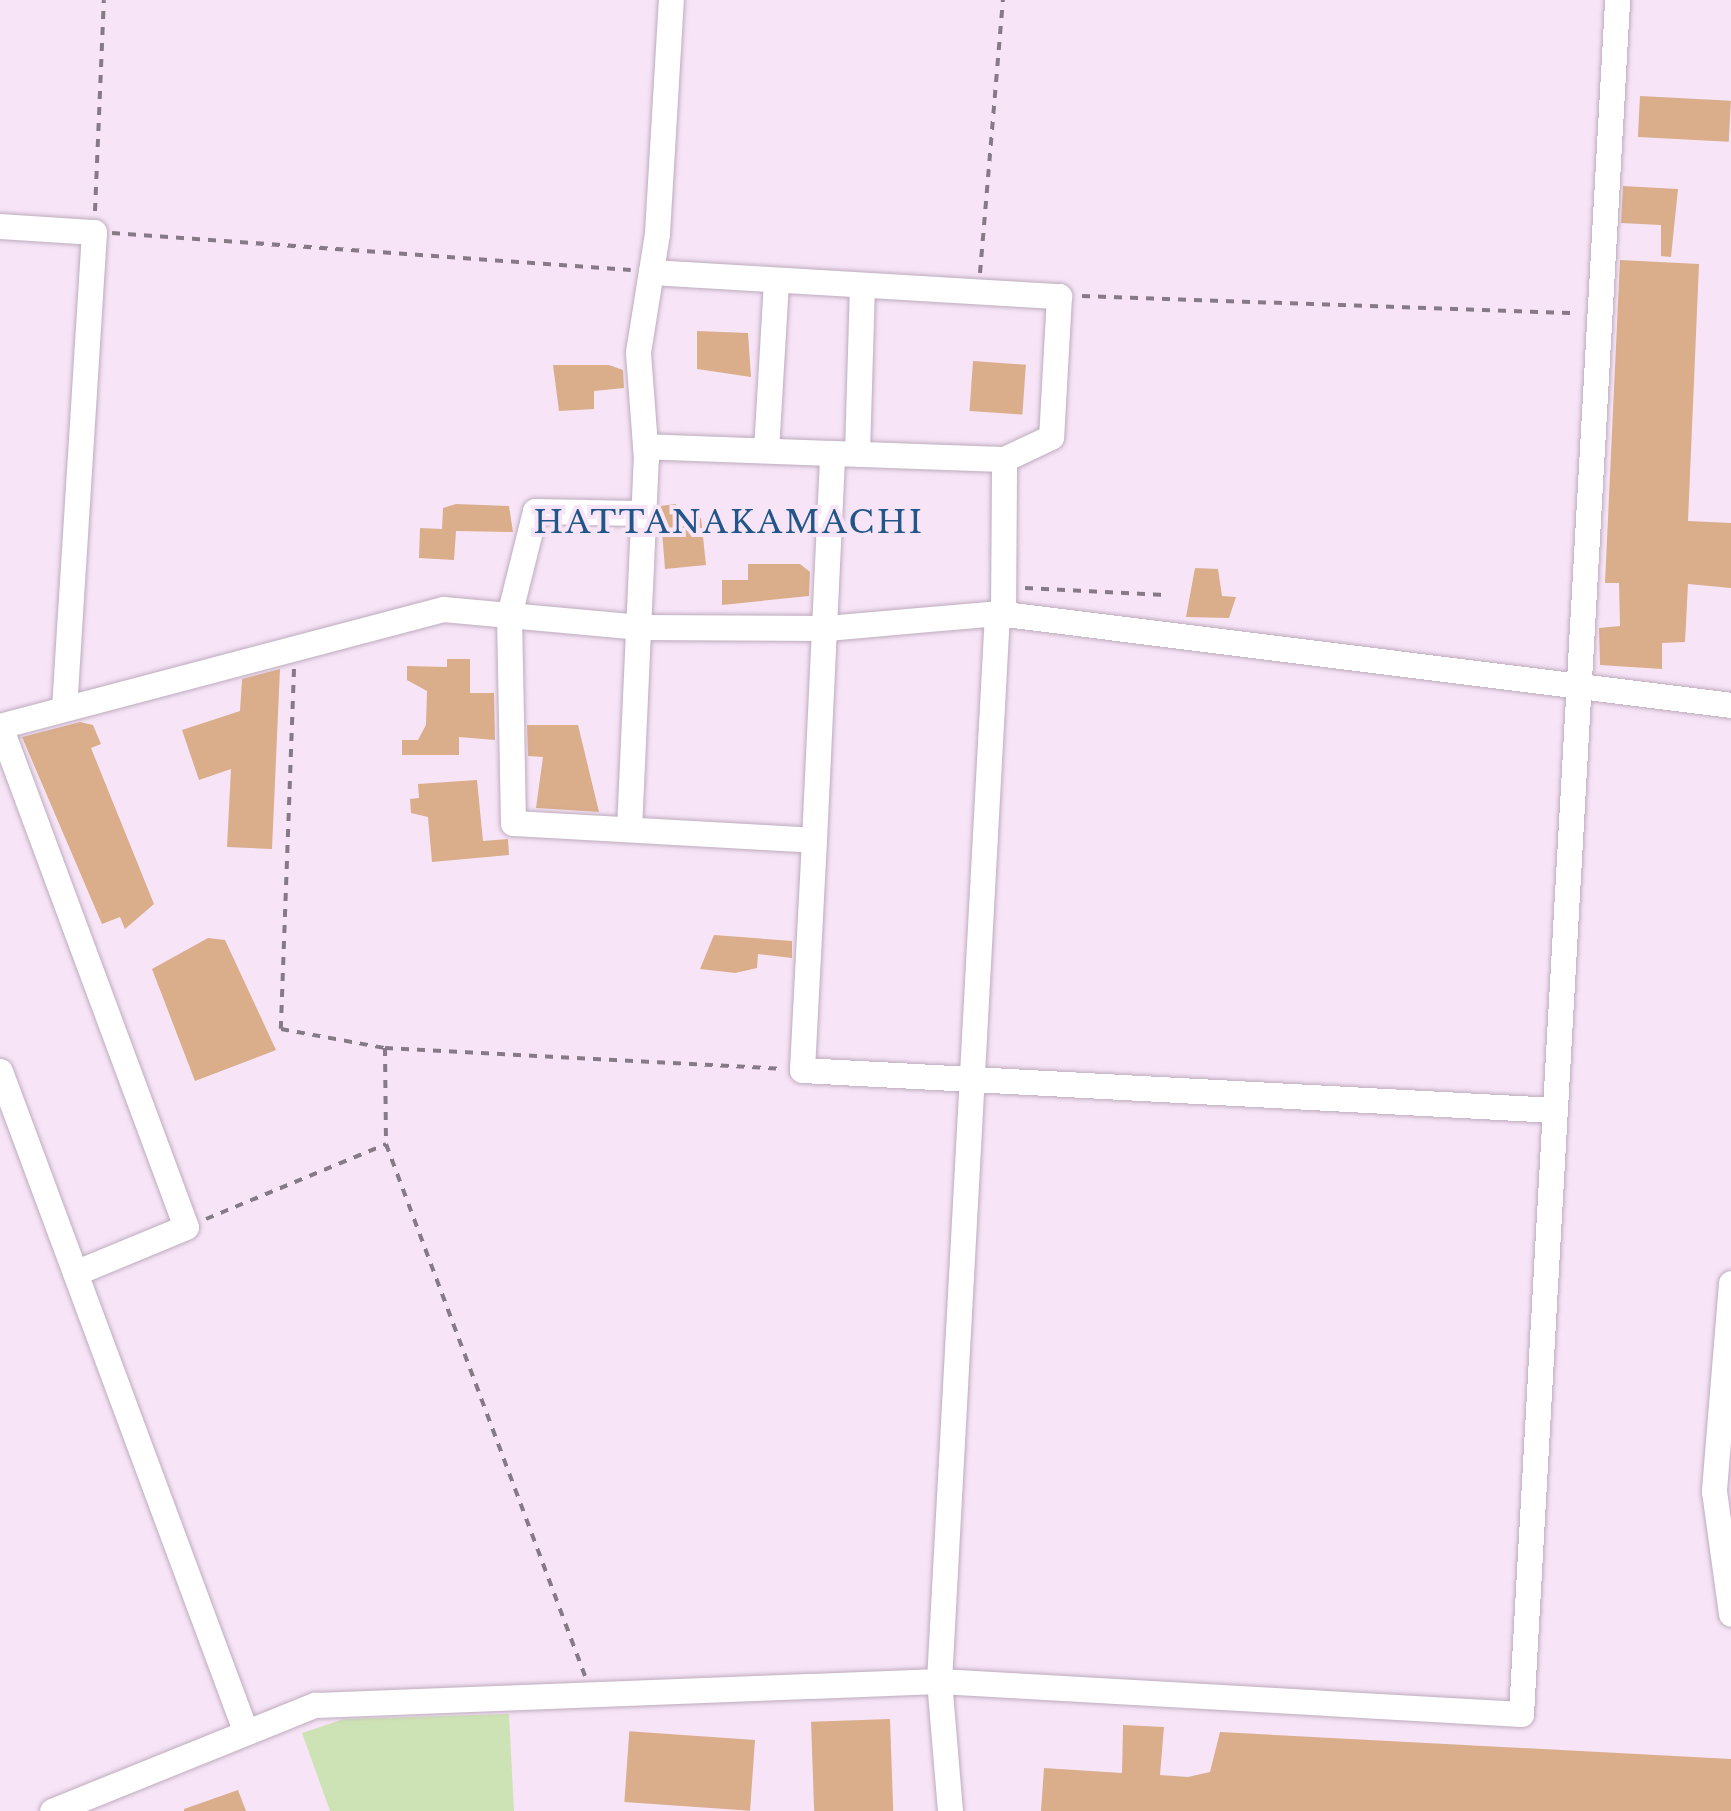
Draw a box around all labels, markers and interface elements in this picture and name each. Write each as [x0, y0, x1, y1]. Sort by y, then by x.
district label: HATTANAKAMACHI [533, 503, 925, 541]

